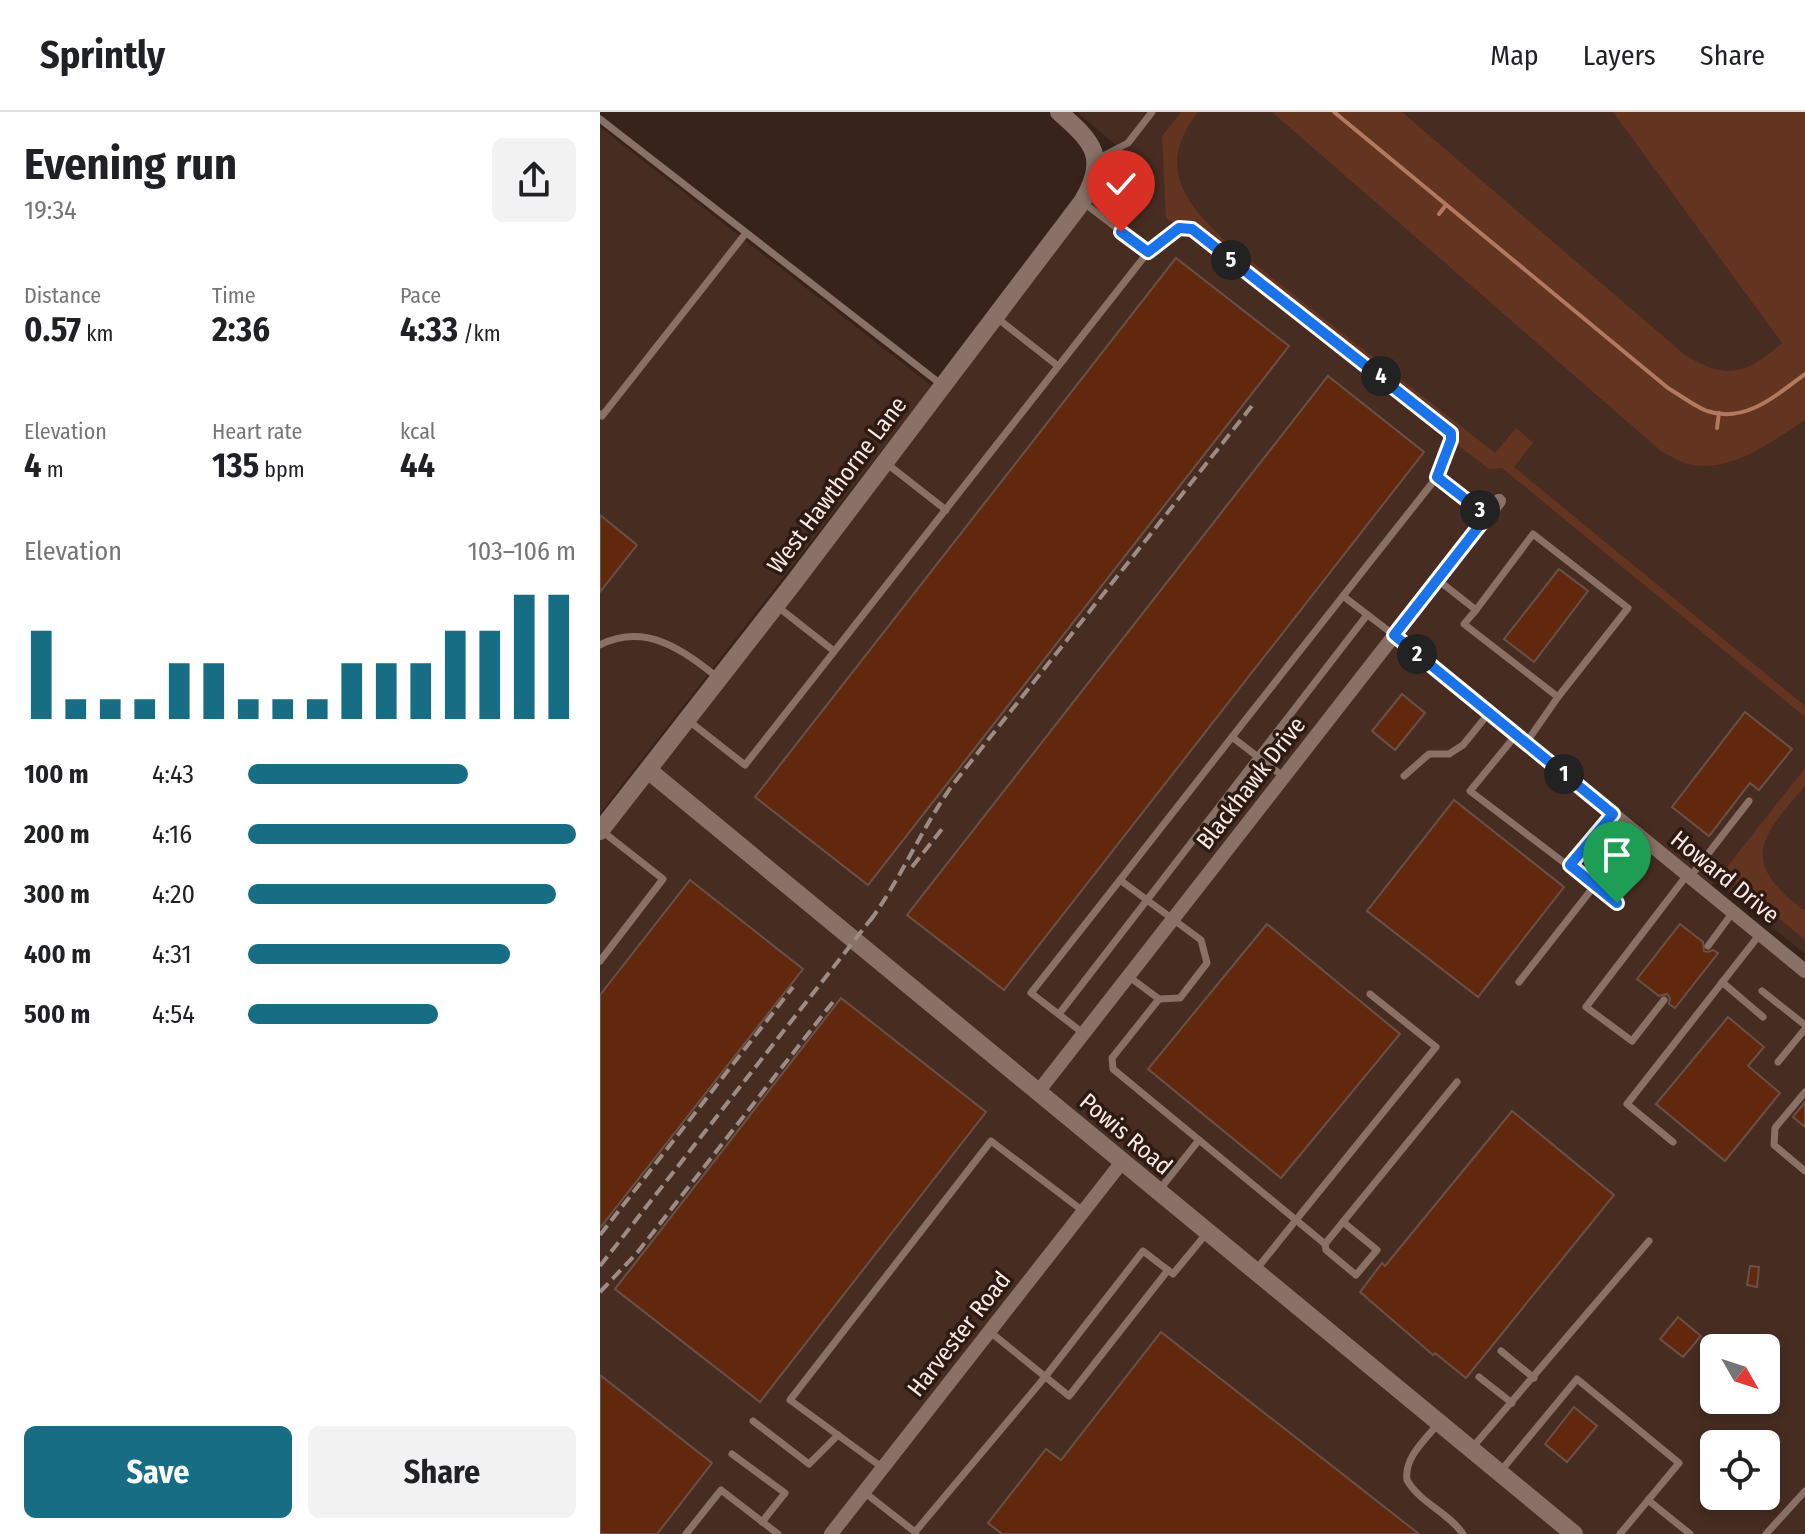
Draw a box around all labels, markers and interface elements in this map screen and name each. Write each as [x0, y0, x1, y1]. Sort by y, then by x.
text: Sprintly [40, 32, 165, 78]
text: Map [1490, 39, 1539, 72]
text: Layers [1583, 39, 1656, 72]
text: Share [1700, 39, 1765, 72]
text: Evening run [24, 138, 237, 191]
button: share [492, 138, 576, 222]
pin [1087, 150, 1155, 232]
icon: check [1099, 162, 1143, 206]
text: 19:34 [24, 195, 77, 226]
pin: 5 [1211, 240, 1251, 280]
text: 5 [1226, 246, 1236, 273]
text: Distance [24, 282, 101, 309]
text: Time [212, 282, 256, 309]
text: Pace [400, 282, 441, 309]
text: 0.57 [24, 309, 81, 350]
text: 2:36 [212, 309, 270, 350]
text: 4:33 [400, 309, 458, 350]
text: km [81, 320, 113, 347]
text: /km [458, 320, 501, 347]
pin: 4 [1361, 356, 1401, 396]
text: 4 [1375, 362, 1387, 389]
street label: West Hawthorne Lane [762, 391, 912, 579]
text: Elevation [24, 418, 107, 445]
text: Heart rate [212, 418, 302, 445]
text: kcal [400, 418, 436, 445]
text: 4 [24, 445, 41, 486]
text: 135 [212, 445, 259, 486]
text: 44 [400, 445, 435, 486]
text: m [41, 456, 64, 483]
text: bpm [259, 456, 305, 483]
pin: 3 [1460, 490, 1500, 530]
text: 3 [1475, 496, 1485, 523]
text: Elevation [24, 536, 122, 567]
text: 103–106 m [468, 536, 576, 567]
pin: 2 [1397, 634, 1437, 674]
text: 2 [1412, 640, 1422, 667]
street label: Blackhawk Drive [1191, 711, 1311, 855]
pin: 1 [1544, 754, 1584, 794]
text: 100 m [24, 759, 89, 790]
text: 4:43 [152, 759, 194, 790]
text: 1 [1559, 760, 1569, 787]
text: 200 m [24, 819, 90, 850]
text: 4:16 [152, 819, 192, 850]
pin [1583, 821, 1651, 903]
street label: Howard Drive [1665, 825, 1785, 929]
icon: arrive [1595, 833, 1639, 877]
text: 300 m [24, 879, 90, 910]
text: 4:20 [152, 879, 195, 910]
text: 400 m [24, 939, 91, 970]
text: 4:31 [152, 939, 192, 970]
text: 500 m [24, 999, 90, 1030]
text: 4:54 [152, 999, 195, 1030]
street label: Powis Road [1074, 1087, 1178, 1181]
street label: Harvester Road [902, 1266, 1016, 1402]
north arrow [1700, 1334, 1780, 1414]
map controls [1700, 1334, 1780, 1510]
button: Save [24, 1426, 292, 1518]
button: Share [308, 1426, 576, 1518]
button: locate [1700, 1430, 1780, 1510]

